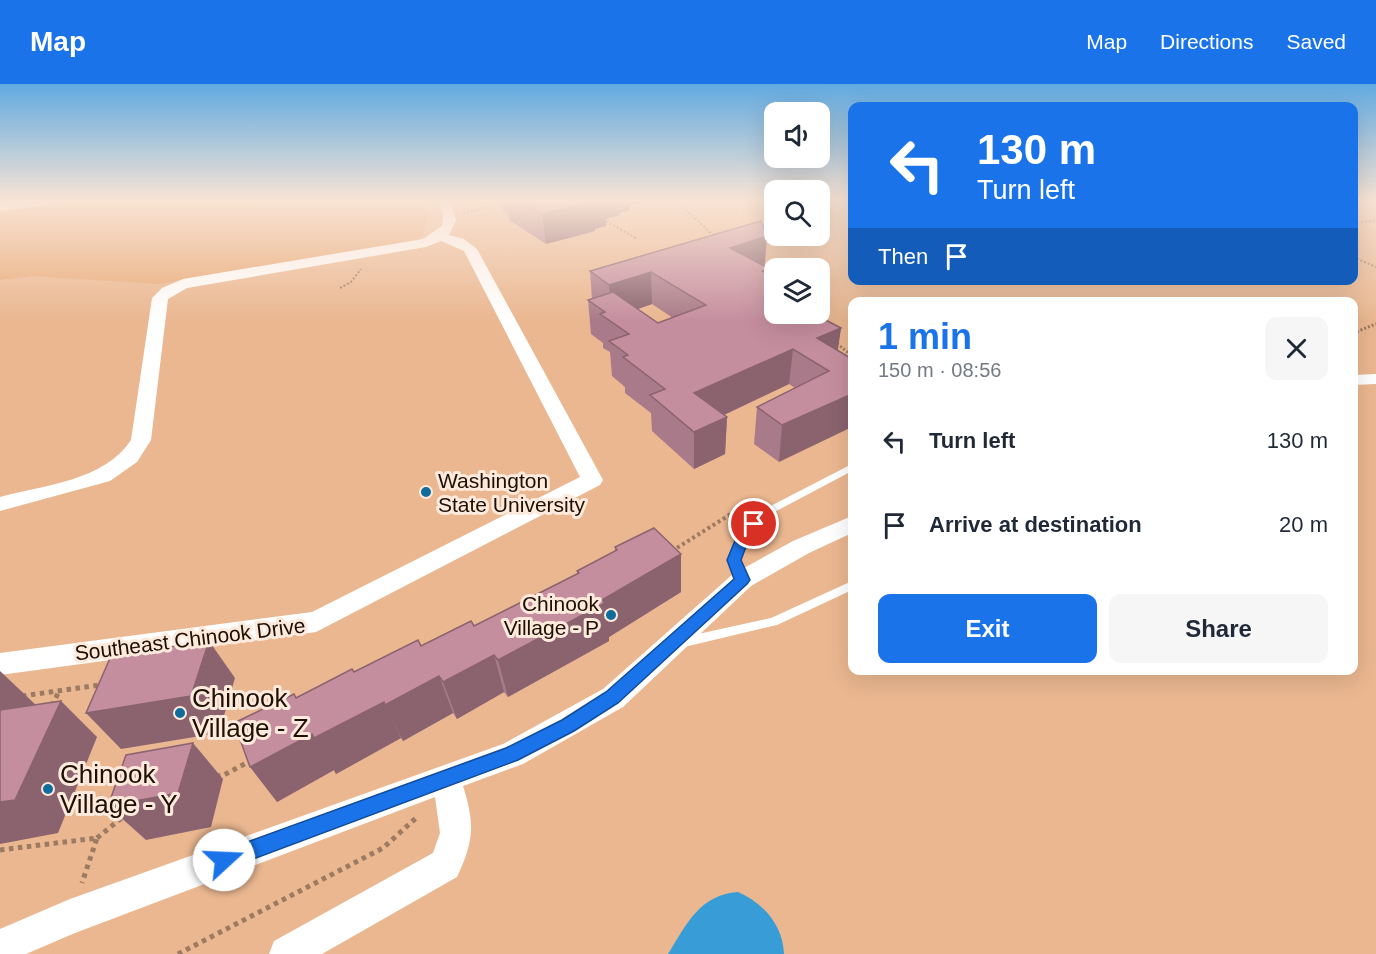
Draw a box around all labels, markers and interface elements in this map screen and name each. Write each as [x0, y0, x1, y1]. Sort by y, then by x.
text: Map [30, 26, 86, 57]
text: Map [1086, 30, 1127, 53]
text: Directions [1160, 30, 1253, 53]
text: Saved [1286, 30, 1346, 53]
map controls [764, 102, 830, 324]
button: sound [764, 102, 830, 168]
icon: left [878, 126, 956, 204]
text: 130 m [977, 126, 1096, 173]
text: Turn left [977, 175, 1075, 205]
button: search [764, 180, 830, 246]
icon: arrive [940, 240, 973, 273]
text: Then [878, 244, 928, 269]
button: layers [764, 258, 830, 324]
text: 1 min [878, 316, 972, 357]
button: close [1265, 317, 1328, 380]
text: 150 m · 08:56 [878, 359, 1001, 381]
icon: left [878, 425, 911, 458]
text: Turn left [929, 428, 1015, 453]
text: 130 m [1267, 428, 1328, 453]
place label: Washington State University [438, 469, 586, 516]
marker: Washington State University [419, 485, 433, 499]
pin [728, 498, 779, 549]
icon: arrive [737, 507, 770, 540]
icon: arrive [878, 509, 911, 542]
text: Arrive at destination [929, 512, 1142, 537]
text: 20 m [1279, 512, 1328, 537]
place label: Chinook Village - P [504, 592, 599, 639]
button: Exit [878, 594, 1097, 663]
button: Share [1109, 594, 1328, 663]
marker: Chinook Village - P [604, 608, 618, 622]
street label: Southeast Chinook Drive [73, 613, 307, 665]
place label: Chinook Village - Z [192, 683, 309, 743]
marker: Chinook Village - Z [173, 706, 187, 720]
place label: Chinook Village - Y [60, 759, 178, 819]
marker: Chinook Village - Y [41, 782, 55, 796]
position arrow [192, 828, 256, 892]

